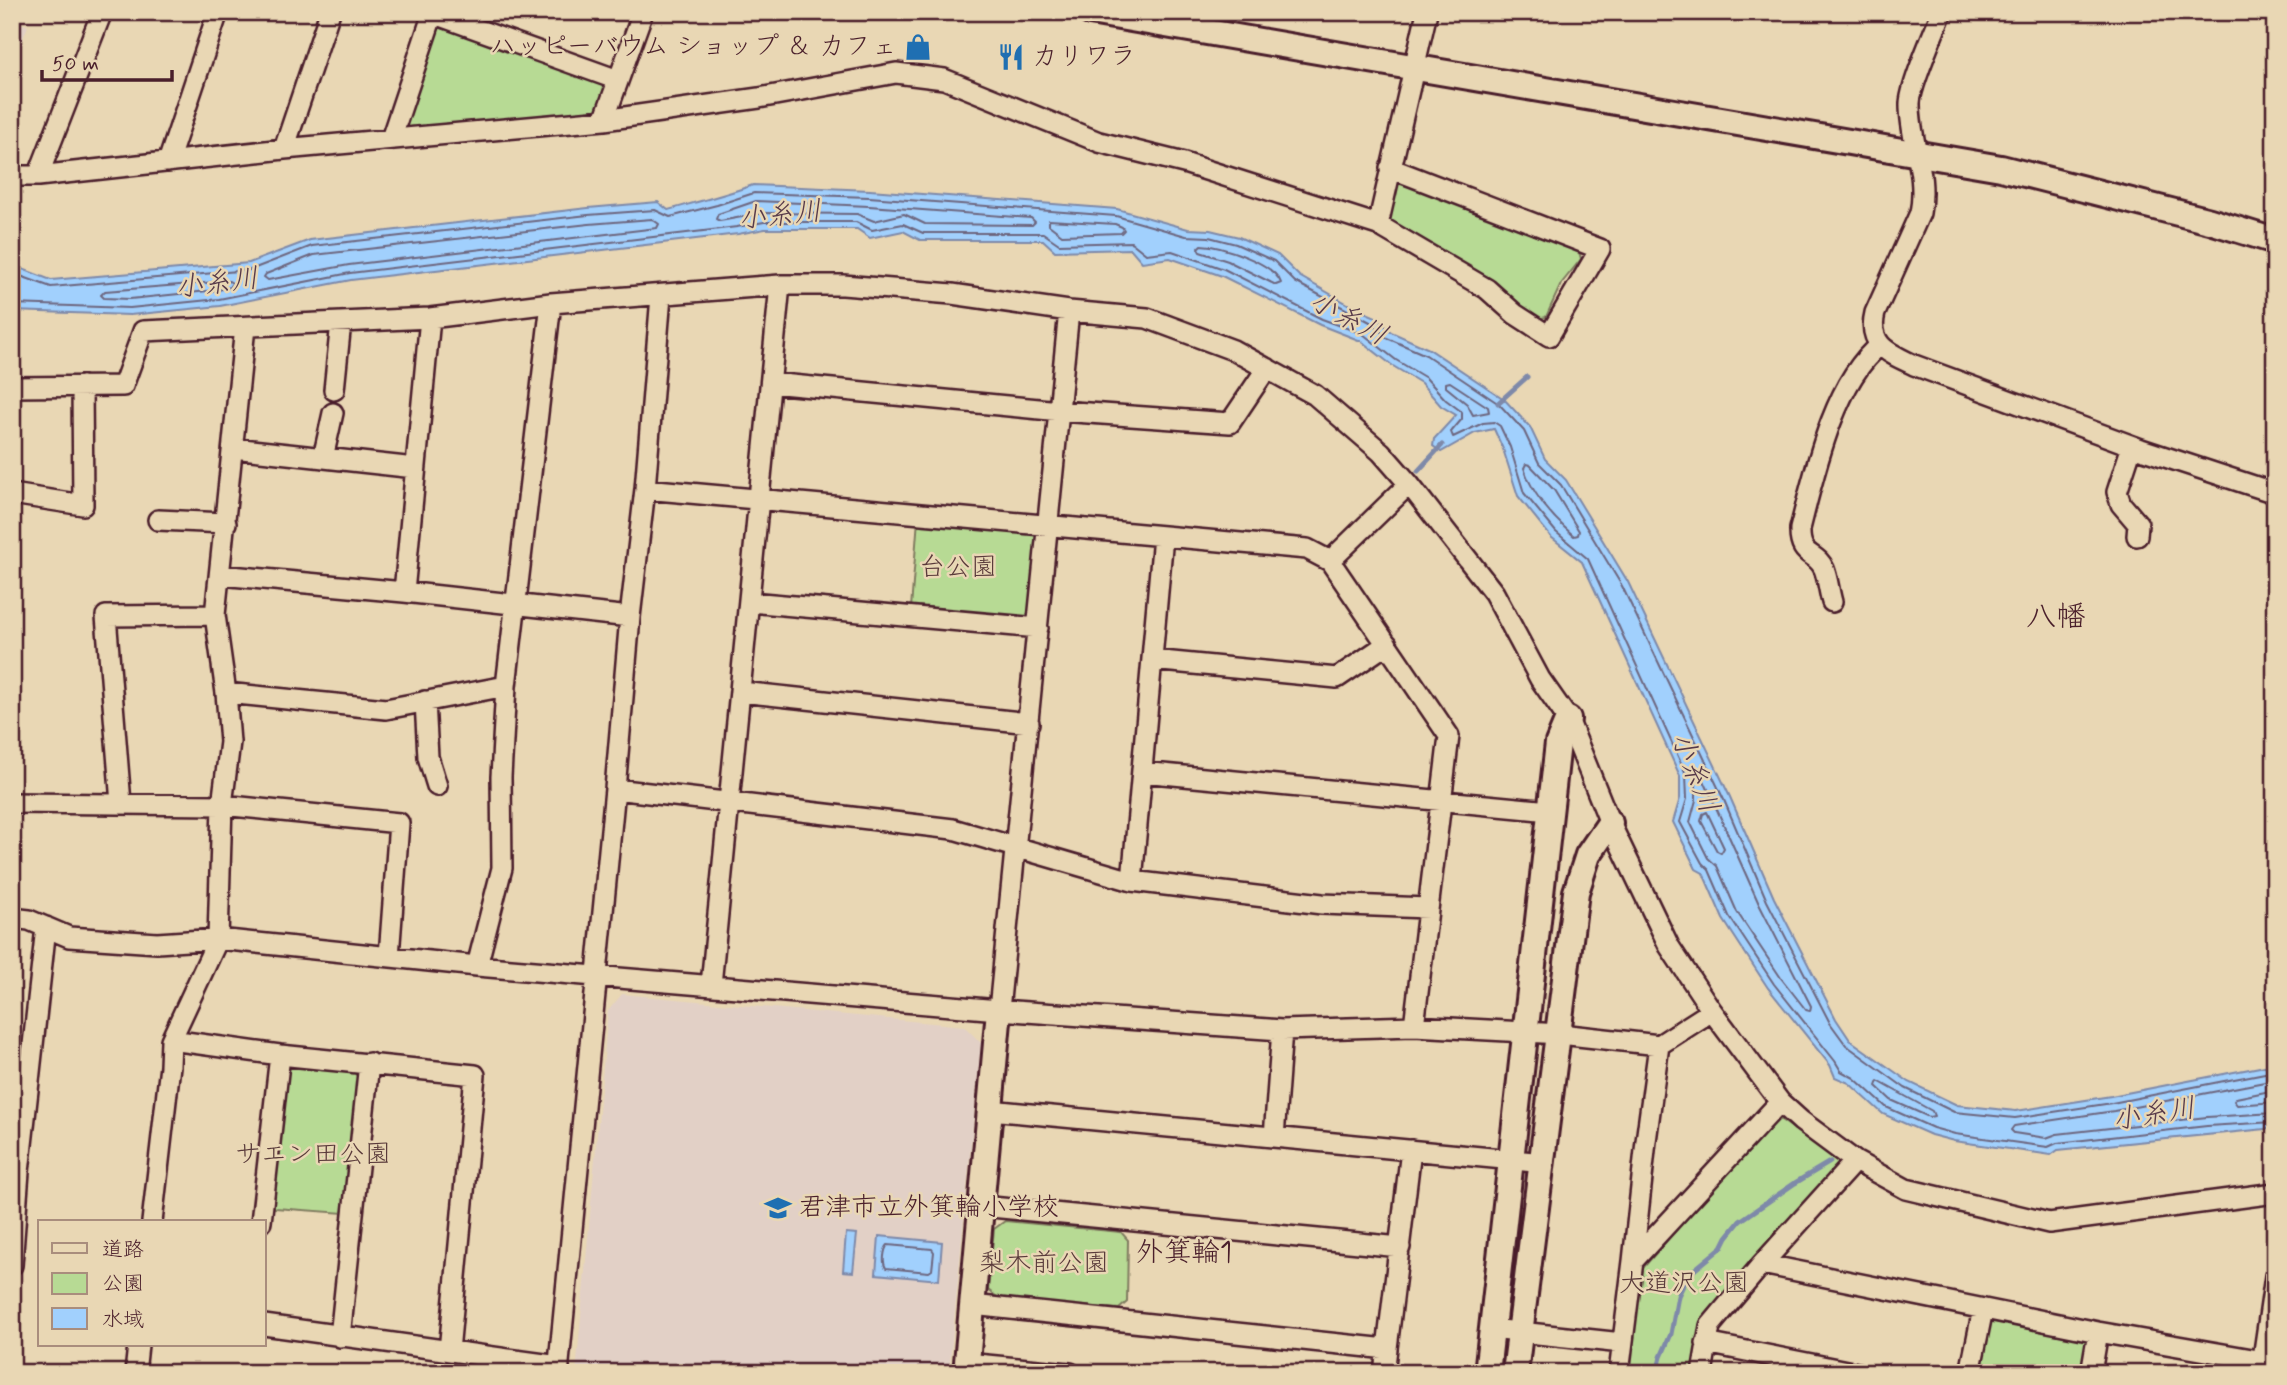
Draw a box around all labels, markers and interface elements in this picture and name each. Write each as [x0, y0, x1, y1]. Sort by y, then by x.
place label: ハッピーバウム ショップ ＆ カフェ [490, 30, 897, 64]
shop icon: ハッピーバウム ショップ ＆ カフェ [903, 32, 933, 62]
scale bar [42, 38, 172, 82]
place label: カリワラ [1032, 40, 1136, 74]
restaurant icon: カリワラ [996, 42, 1026, 72]
text: 50 m [52, 50, 99, 78]
water label: 小糸川 [736, 193, 824, 239]
water label: 小糸川 [173, 261, 261, 307]
water label: 小糸川 [1302, 283, 1394, 355]
park label: 台公園 [919, 551, 997, 585]
district label: 八幡 [2026, 598, 2086, 637]
water label: 小糸川 [1661, 727, 1727, 819]
water label: 小糸川 [2110, 1090, 2198, 1140]
park label: サエン田公園 [235, 1138, 391, 1172]
place label: 君津市立外箕輪小学校 [799, 1191, 1059, 1225]
school or university icon: 君津市立外箕輪小学校 [763, 1193, 793, 1223]
legend [38, 1220, 266, 1346]
district label: 外箕輪1 [1136, 1235, 1232, 1272]
text: 道路 [102, 1236, 144, 1264]
park label: 梨木前公園 [979, 1247, 1109, 1281]
park label: 大道沢公園 [1619, 1267, 1749, 1301]
text: 公園 [102, 1270, 144, 1298]
text: 水域 [102, 1306, 144, 1334]

